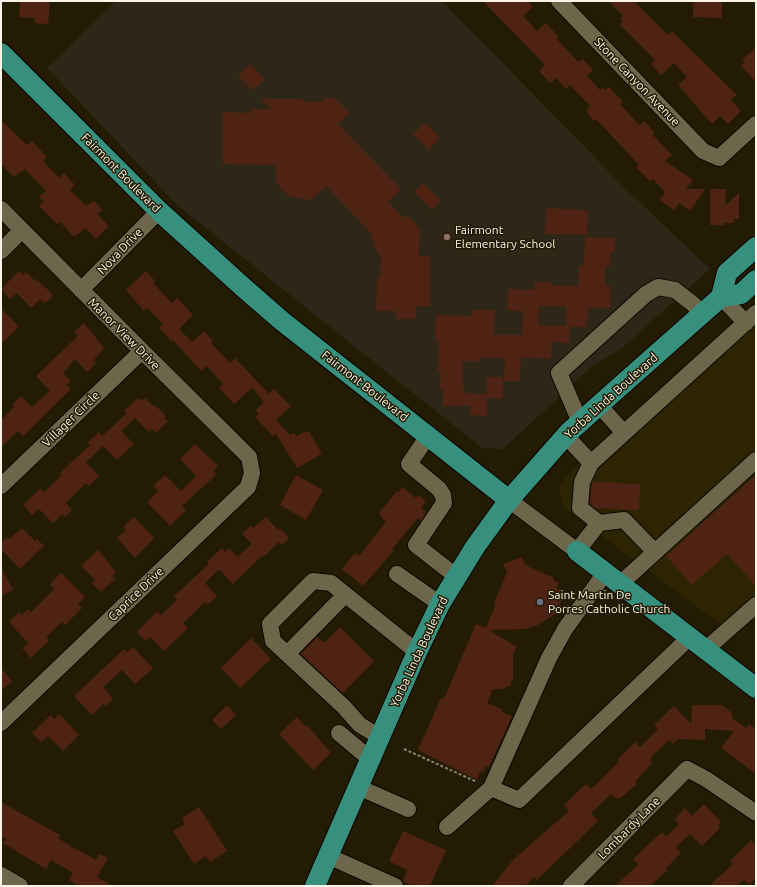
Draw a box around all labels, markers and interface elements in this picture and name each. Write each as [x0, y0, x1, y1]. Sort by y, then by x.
street label: Stone Canyon Avenue [591, 35, 683, 129]
street label: Fairmont Boulevard [78, 130, 164, 216]
place label: Fairmont Elementary School [455, 223, 555, 251]
street label: Nova Drive [94, 225, 146, 277]
marker: Fairmont Elementary School [442, 232, 452, 242]
street label: Manor View Drive [85, 295, 163, 373]
street label: Fairmont Boulevard [319, 348, 411, 424]
street label: Yorba Linda Boulevard [561, 350, 661, 442]
street label: Villager Circle [39, 388, 103, 450]
street label: Caprice Drive [105, 564, 167, 624]
place label: Saint Martin De Porres Catholic Church [548, 588, 670, 616]
street label: Yorba Linda Boulevard [387, 594, 451, 710]
marker: Saint Martin De Porres Catholic Church [535, 597, 545, 607]
street label: Lombardy Lane [595, 794, 663, 862]

